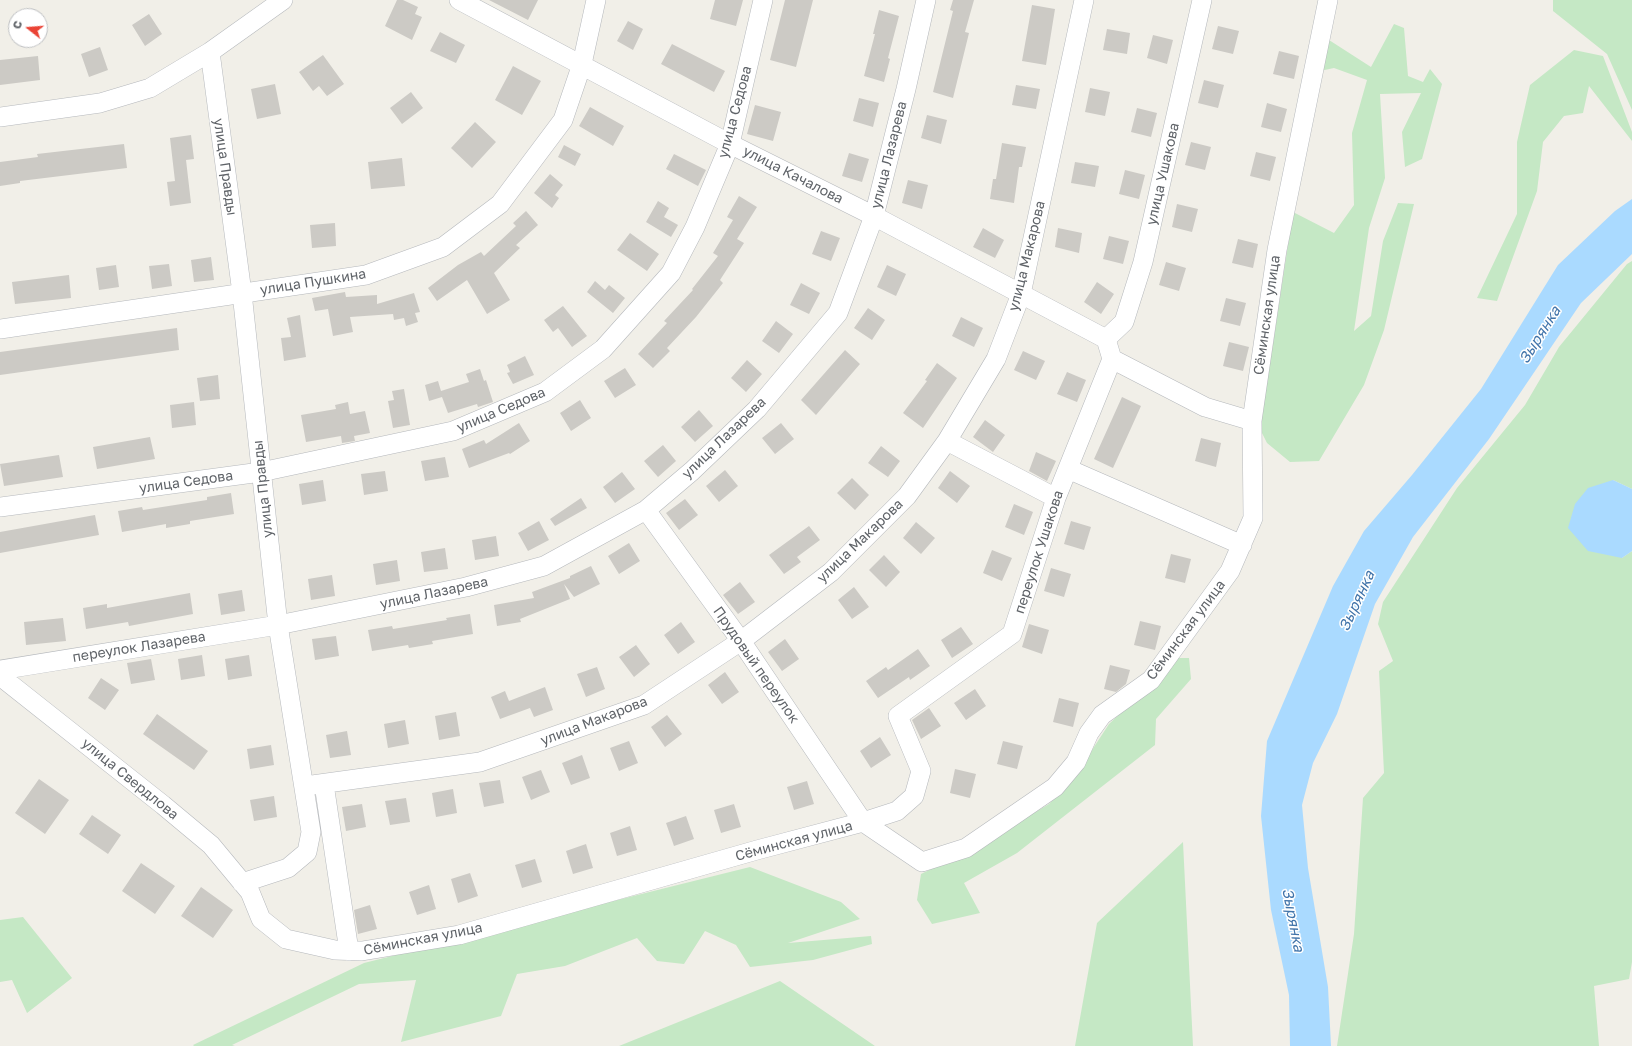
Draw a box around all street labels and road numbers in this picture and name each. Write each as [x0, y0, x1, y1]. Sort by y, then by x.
street label: улица Седова [715, 64, 755, 160]
street label: улица Лазарева [868, 99, 910, 211]
street label: улица Правды [210, 117, 240, 217]
street label: улица Ушакова [1143, 121, 1183, 227]
street label: улица Качалова [740, 143, 846, 207]
street label: улица Макарова [1005, 199, 1049, 313]
street label: Сёминская улица [1250, 254, 1284, 376]
street label: улица Пушкина [259, 265, 367, 299]
street label: улица Седова [454, 384, 548, 436]
street label: улица Лазарева [679, 394, 769, 482]
street label: улица Правды [250, 439, 276, 539]
street label: улица Седова [138, 467, 234, 497]
street label: переулок Ушакова [1011, 488, 1067, 616]
street label: улица Макарова [813, 496, 907, 586]
street label: улица Лазарева [378, 573, 490, 613]
street label: Сёминская улица [1143, 577, 1229, 683]
street label: Прудовый переулок [709, 603, 803, 727]
street label: переулок Лазарева [71, 628, 207, 666]
street label: улица Макарова [538, 693, 650, 749]
street label: улица Свердлова [78, 735, 182, 823]
street label: Сёминская улица [734, 817, 854, 865]
street label: Сёминская улица [362, 919, 484, 959]

